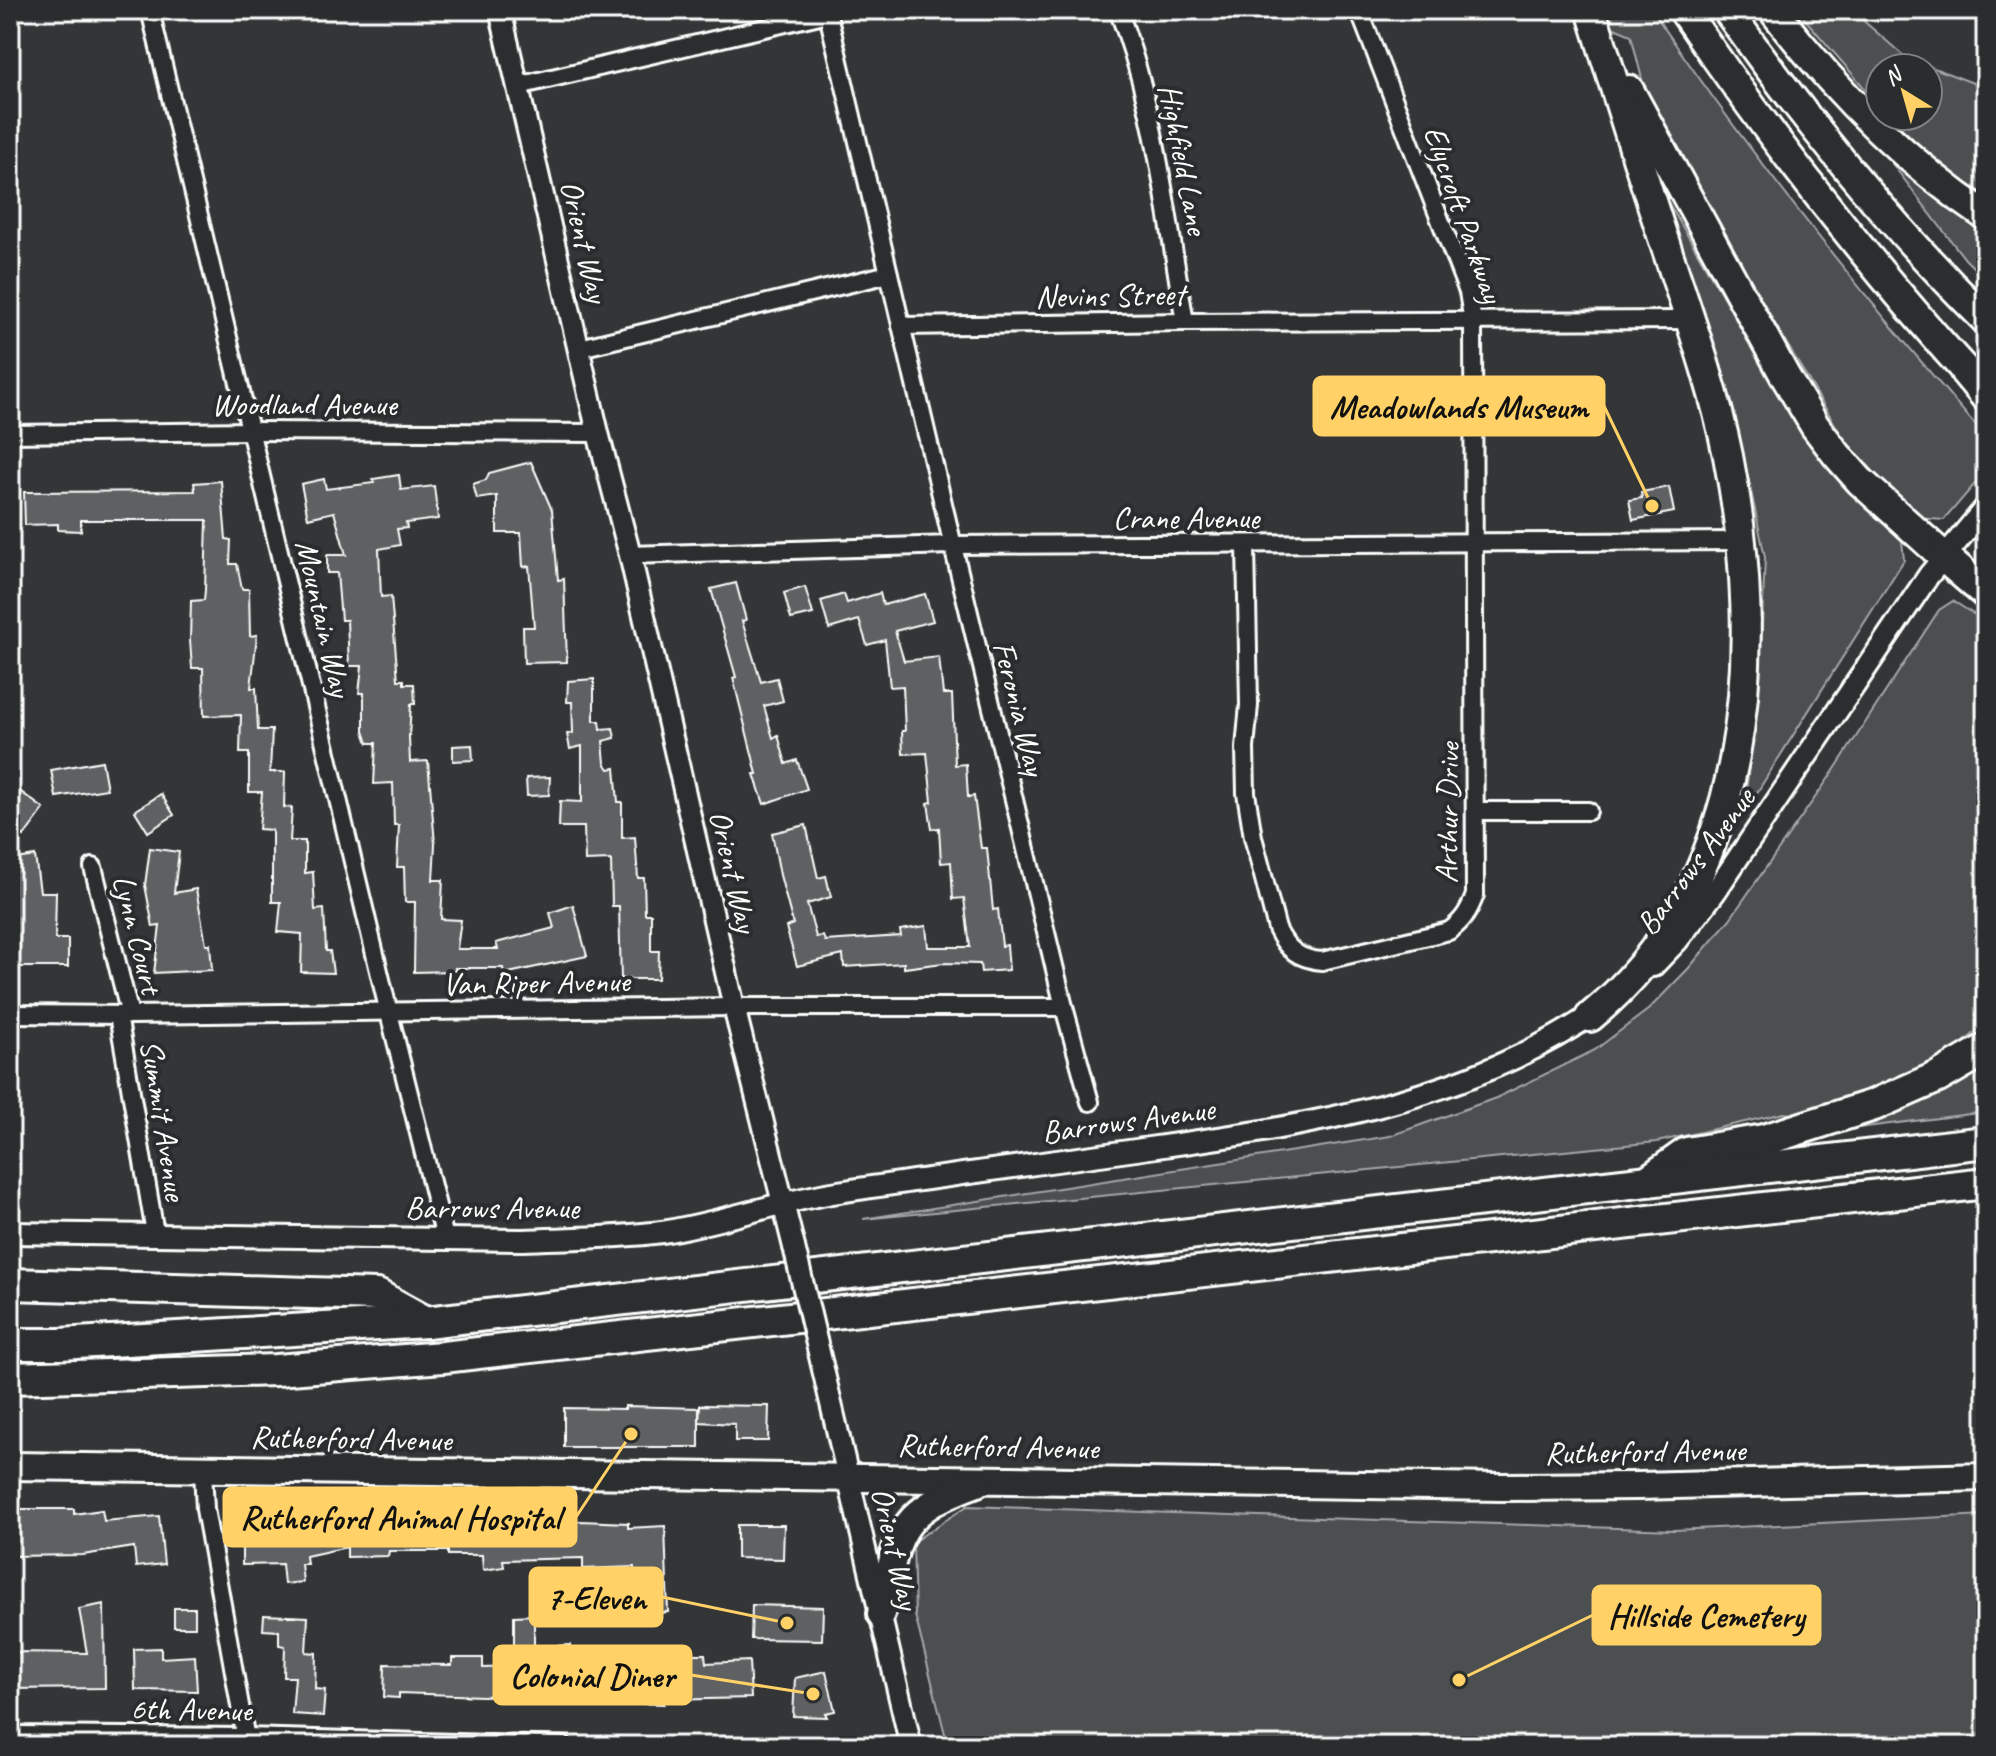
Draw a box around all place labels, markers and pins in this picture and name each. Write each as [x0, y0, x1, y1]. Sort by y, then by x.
callout: Meadowlands Museum [1314, 377, 1604, 435]
callout: Rutherford Animal Hospital [224, 1488, 576, 1546]
callout: 7-Eleven [530, 1568, 662, 1626]
callout: Hillside Cemetery [1593, 1586, 1820, 1644]
callout: Colonial Diner [494, 1646, 691, 1704]

